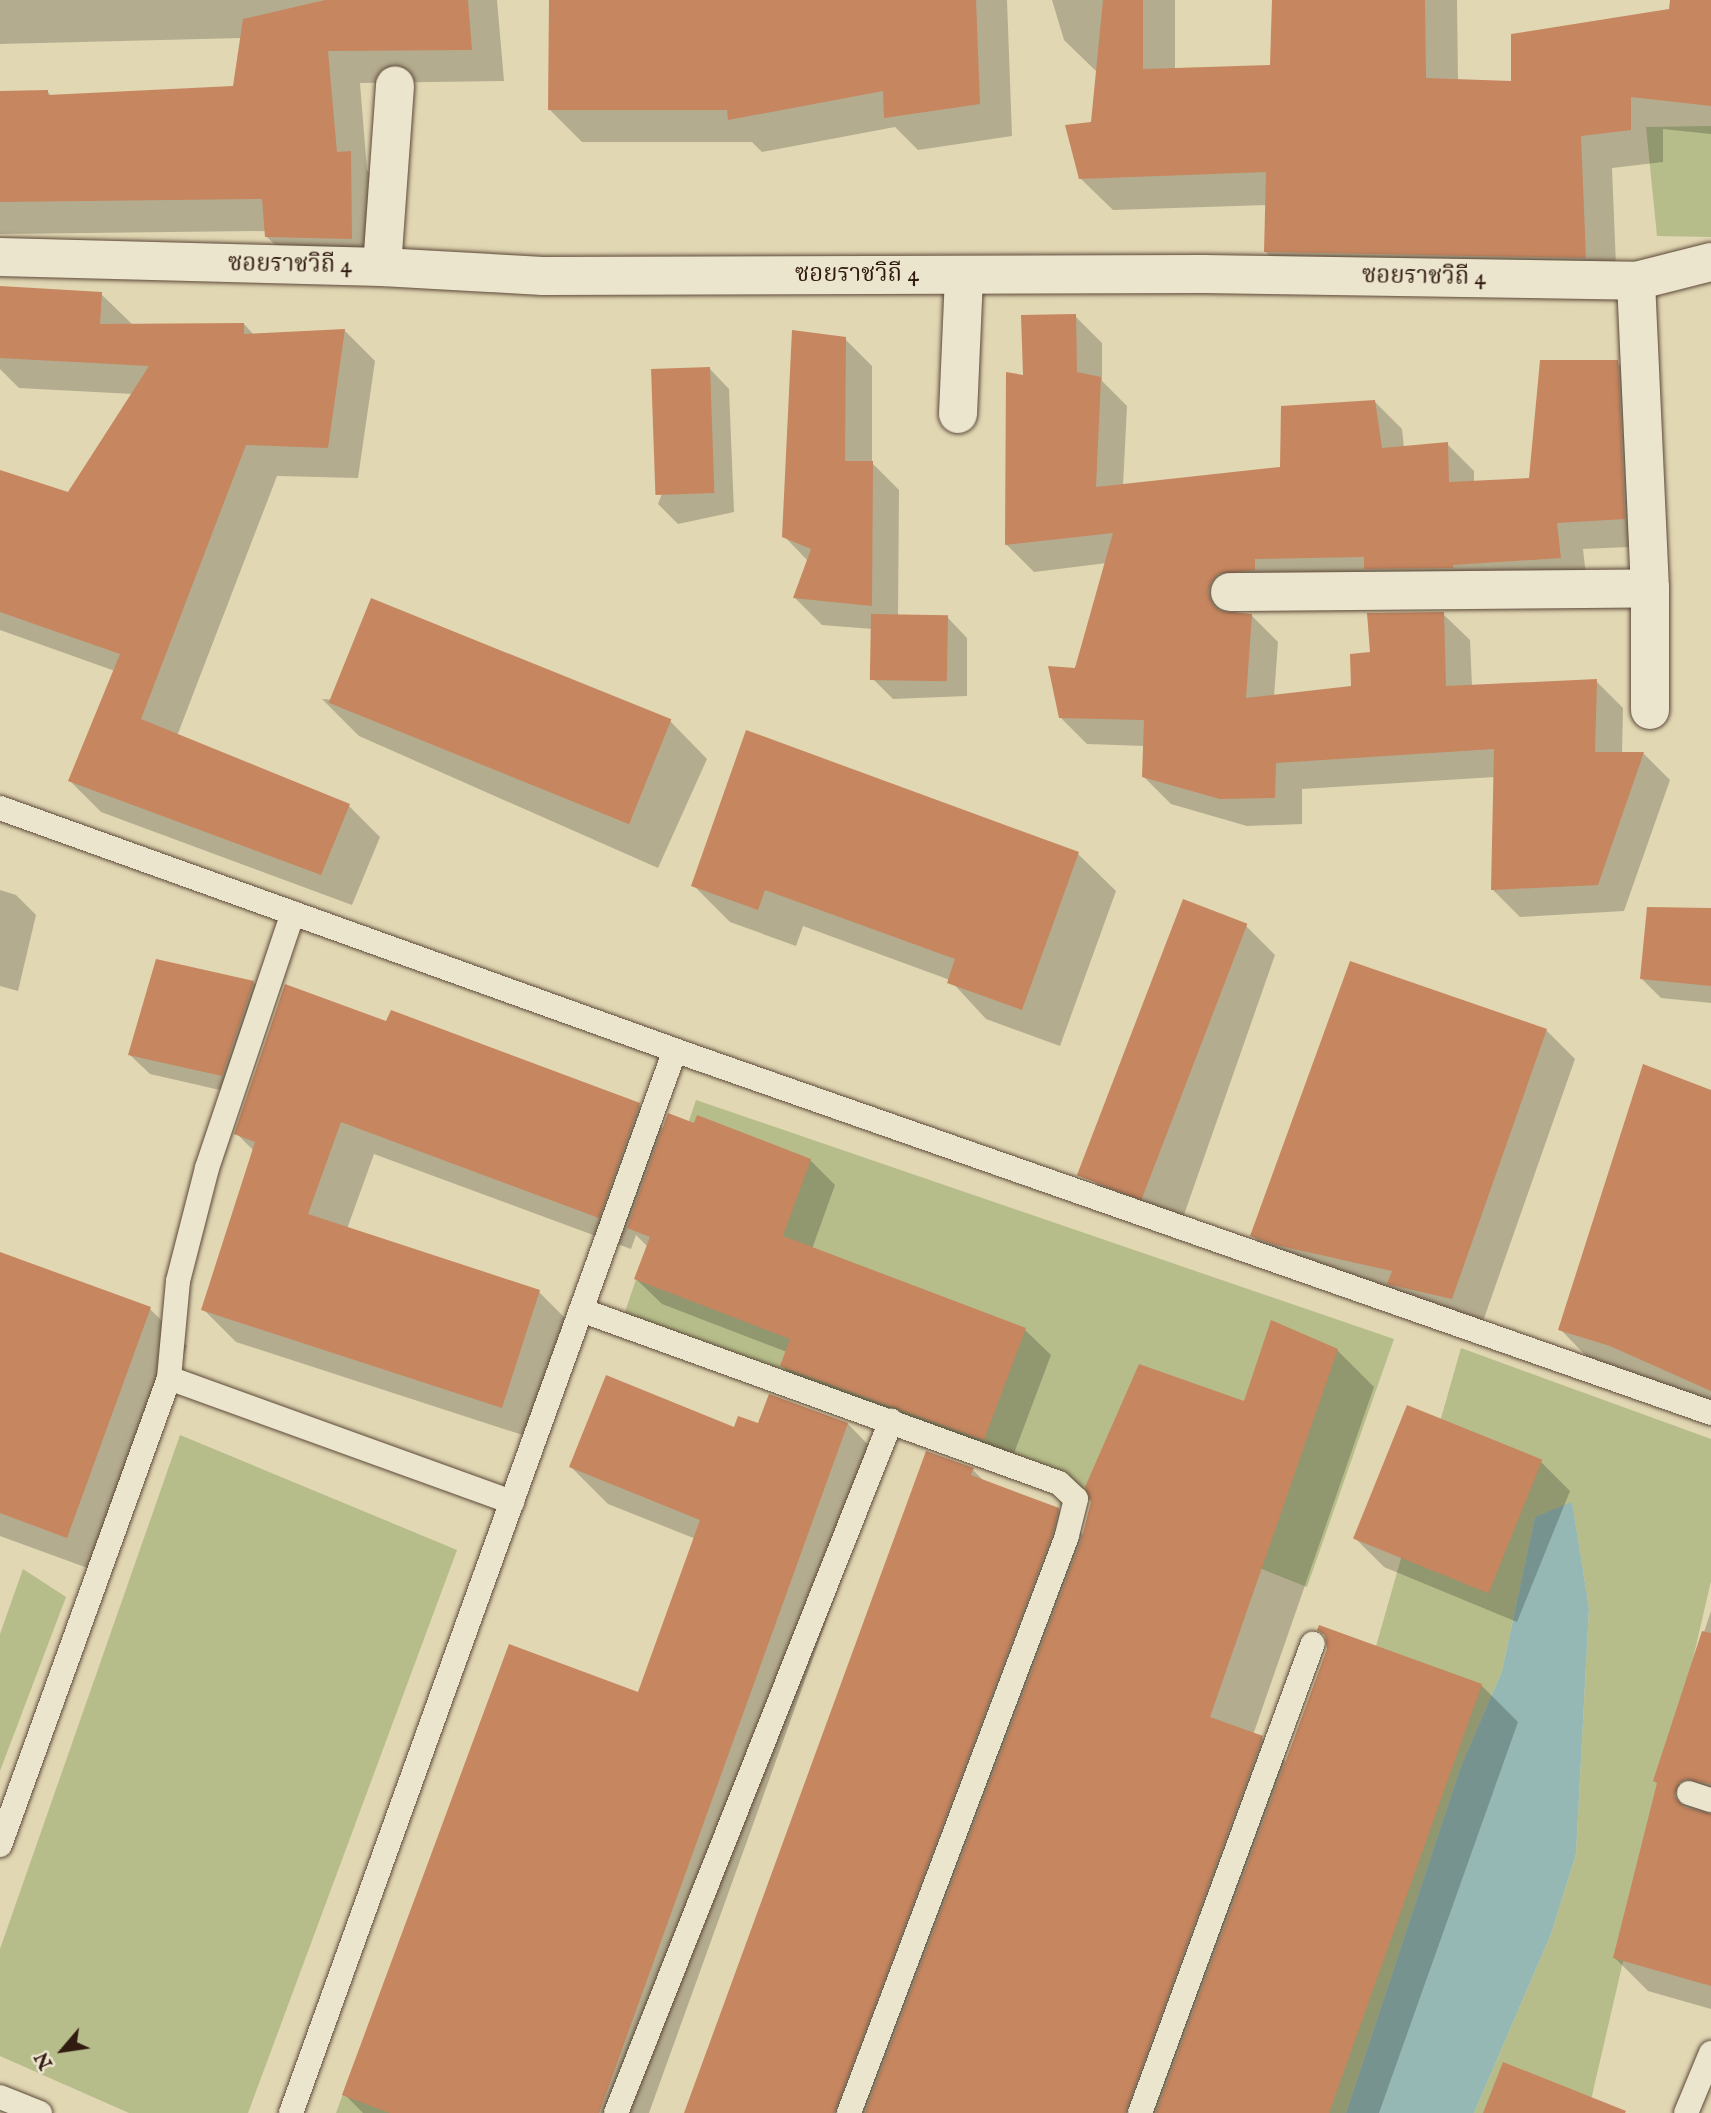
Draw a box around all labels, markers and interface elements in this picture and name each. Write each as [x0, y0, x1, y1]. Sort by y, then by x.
street label: ซอยราชวิถี 4 [227, 250, 353, 280]
street label: ซอยราชวิถี 4 [795, 261, 919, 289]
street label: ซอยราชวิถี 4 [1361, 262, 1487, 292]
north arrow [28, 2015, 98, 2085]
text: N [30, 2047, 59, 2073]

